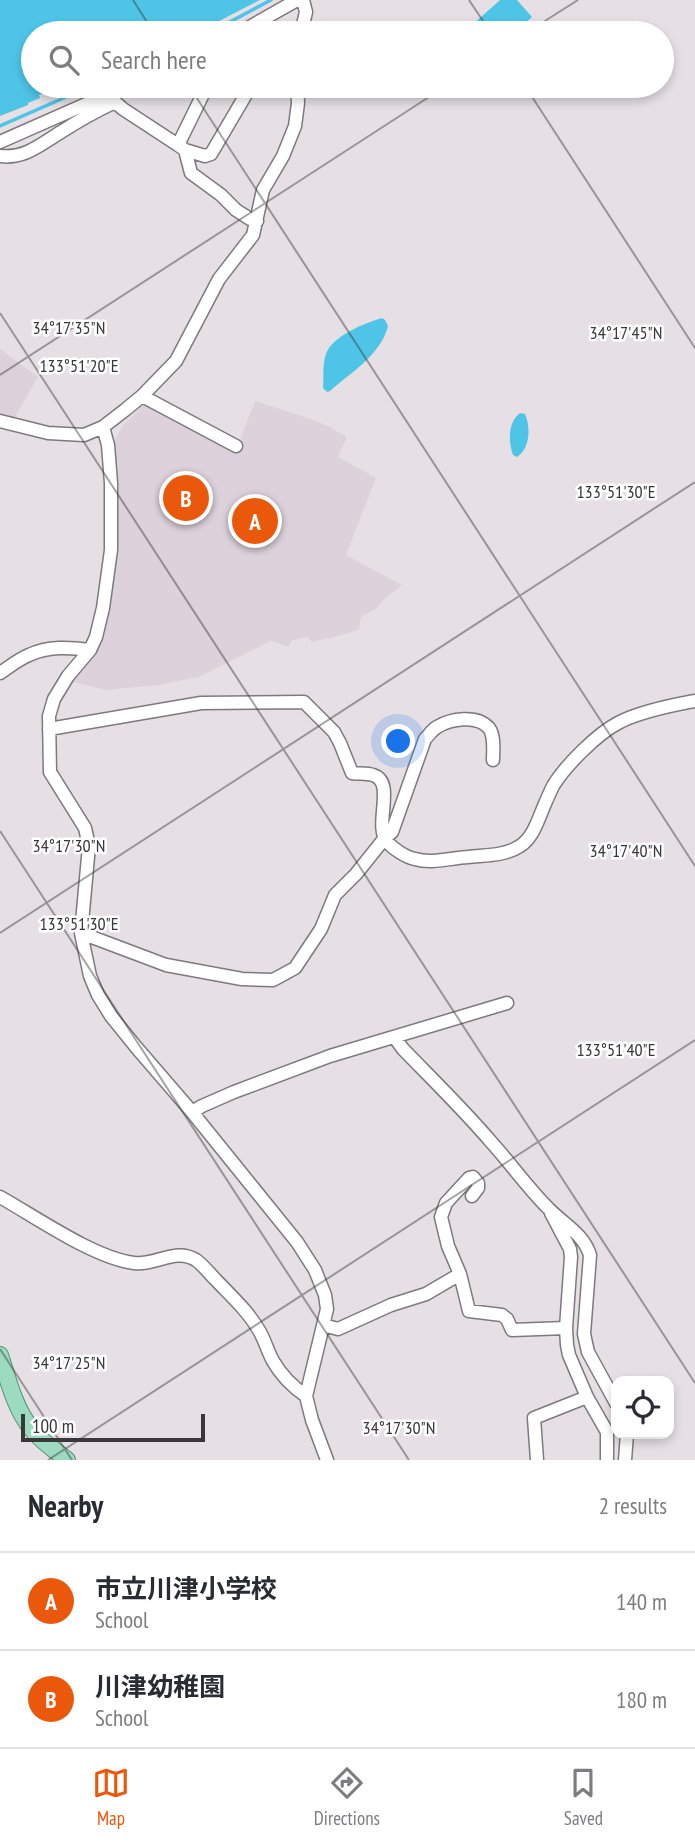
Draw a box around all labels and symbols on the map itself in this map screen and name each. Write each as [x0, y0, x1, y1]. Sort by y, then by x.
text: 34°17'35"N [33, 316, 105, 339]
text: 34°17'45"N [590, 321, 662, 344]
text: 133°51'20"E [40, 354, 118, 377]
pin: B [163, 472, 209, 524]
text: 133°51'30"E [577, 480, 655, 503]
pin: A [232, 495, 278, 547]
your location [381, 724, 415, 758]
text: 34°17'30"N [33, 834, 105, 857]
text: 34°17'40"N [590, 839, 662, 862]
text: 133°51'30"E [40, 912, 118, 935]
text: 133°51'40"E [577, 1038, 655, 1061]
text: 34°17'25"N [33, 1351, 105, 1374]
scale bar [21, 1411, 205, 1443]
text: 34°17'30"N [363, 1416, 435, 1439]

